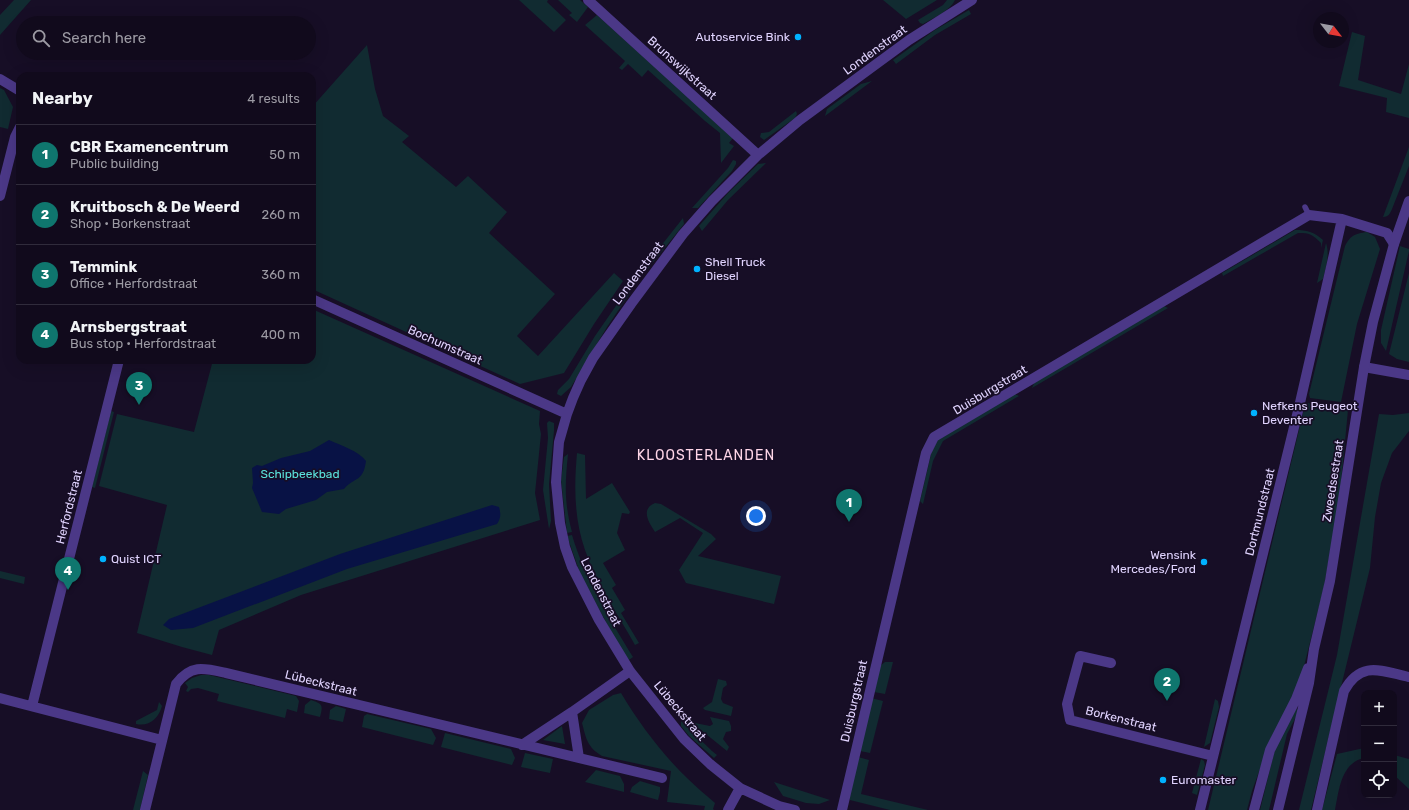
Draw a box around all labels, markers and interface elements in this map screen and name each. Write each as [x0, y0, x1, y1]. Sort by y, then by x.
north arrow [1313, 12, 1349, 48]
search box [16, 16, 316, 60]
street label: Londenstraat [841, 22, 910, 78]
icon: search [30, 27, 52, 49]
text: Search here [62, 29, 146, 47]
place label: Autoservice Bink [696, 30, 791, 44]
marker: Autoservice Bink [793, 32, 803, 42]
street label: Brunswijkstraat [645, 33, 720, 103]
text: Nearby [32, 88, 93, 108]
text: 4 results [247, 91, 300, 106]
text: CBR Examencentrum [70, 138, 229, 156]
text: 1 [42, 147, 48, 162]
text: 50 m [269, 147, 300, 162]
text: Public building [70, 156, 159, 171]
text: Kruitbosch & De Weerd [70, 198, 240, 216]
text: 2 [41, 207, 49, 222]
text: 260 m [262, 207, 300, 222]
text: Shop · Borkenstraat [70, 216, 190, 231]
street label: Londenstraat [610, 239, 666, 307]
place label: Shell Truck Diesel [705, 255, 766, 283]
text: Temmink [70, 258, 137, 276]
marker: Shell Truck Diesel [692, 264, 702, 274]
text: 3 [41, 267, 49, 282]
text: 360 m [261, 267, 300, 282]
text: Office · Herfordstraat [70, 276, 197, 291]
text: Arnsbergstraat [70, 318, 187, 336]
street label: Bochumstraat [406, 322, 485, 368]
text: 4 [41, 327, 49, 342]
text: 400 m [261, 327, 300, 342]
text: Bus stop · Herfordstraat [70, 336, 216, 351]
street label: Duisburgstraat [951, 362, 1030, 418]
pin: 3 [126, 372, 152, 405]
place label: Nefkens Peugeot Deventer [1262, 399, 1358, 427]
marker: Nefkens Peugeot Deventer [1249, 408, 1259, 418]
street label: Zweedsestraat [1320, 439, 1346, 523]
district label: KLOOSTERLANDEN [637, 447, 775, 464]
street label: Dortmundstraat [1242, 466, 1278, 557]
park label: Schipbeekbad [260, 467, 340, 481]
street label: Herfordstraat [53, 468, 85, 546]
pin: 1 [836, 489, 862, 522]
your location [746, 506, 766, 526]
place label: Wensink Mercedes/Ford [1111, 548, 1197, 576]
place label: Quist ICT [111, 552, 161, 566]
marker: Quist ICT [98, 554, 108, 564]
street label: Londenstraat [578, 555, 624, 629]
pin: 4 [55, 557, 81, 590]
marker: Wensink Mercedes/Ford [1199, 557, 1209, 567]
street label: Duisburgstraat [838, 658, 870, 743]
street label: Lübeckstraat [284, 667, 359, 699]
pin: 2 [1154, 668, 1180, 701]
street label: Lübeckstraat [651, 678, 709, 744]
map controls [1361, 690, 1397, 798]
button: + [1361, 690, 1397, 726]
street label: Borkenstraat [1084, 703, 1158, 735]
button: − [1361, 726, 1397, 762]
button: locate [1361, 762, 1397, 798]
place label: Euromaster [1171, 773, 1237, 787]
marker: Euromaster [1158, 775, 1168, 785]

